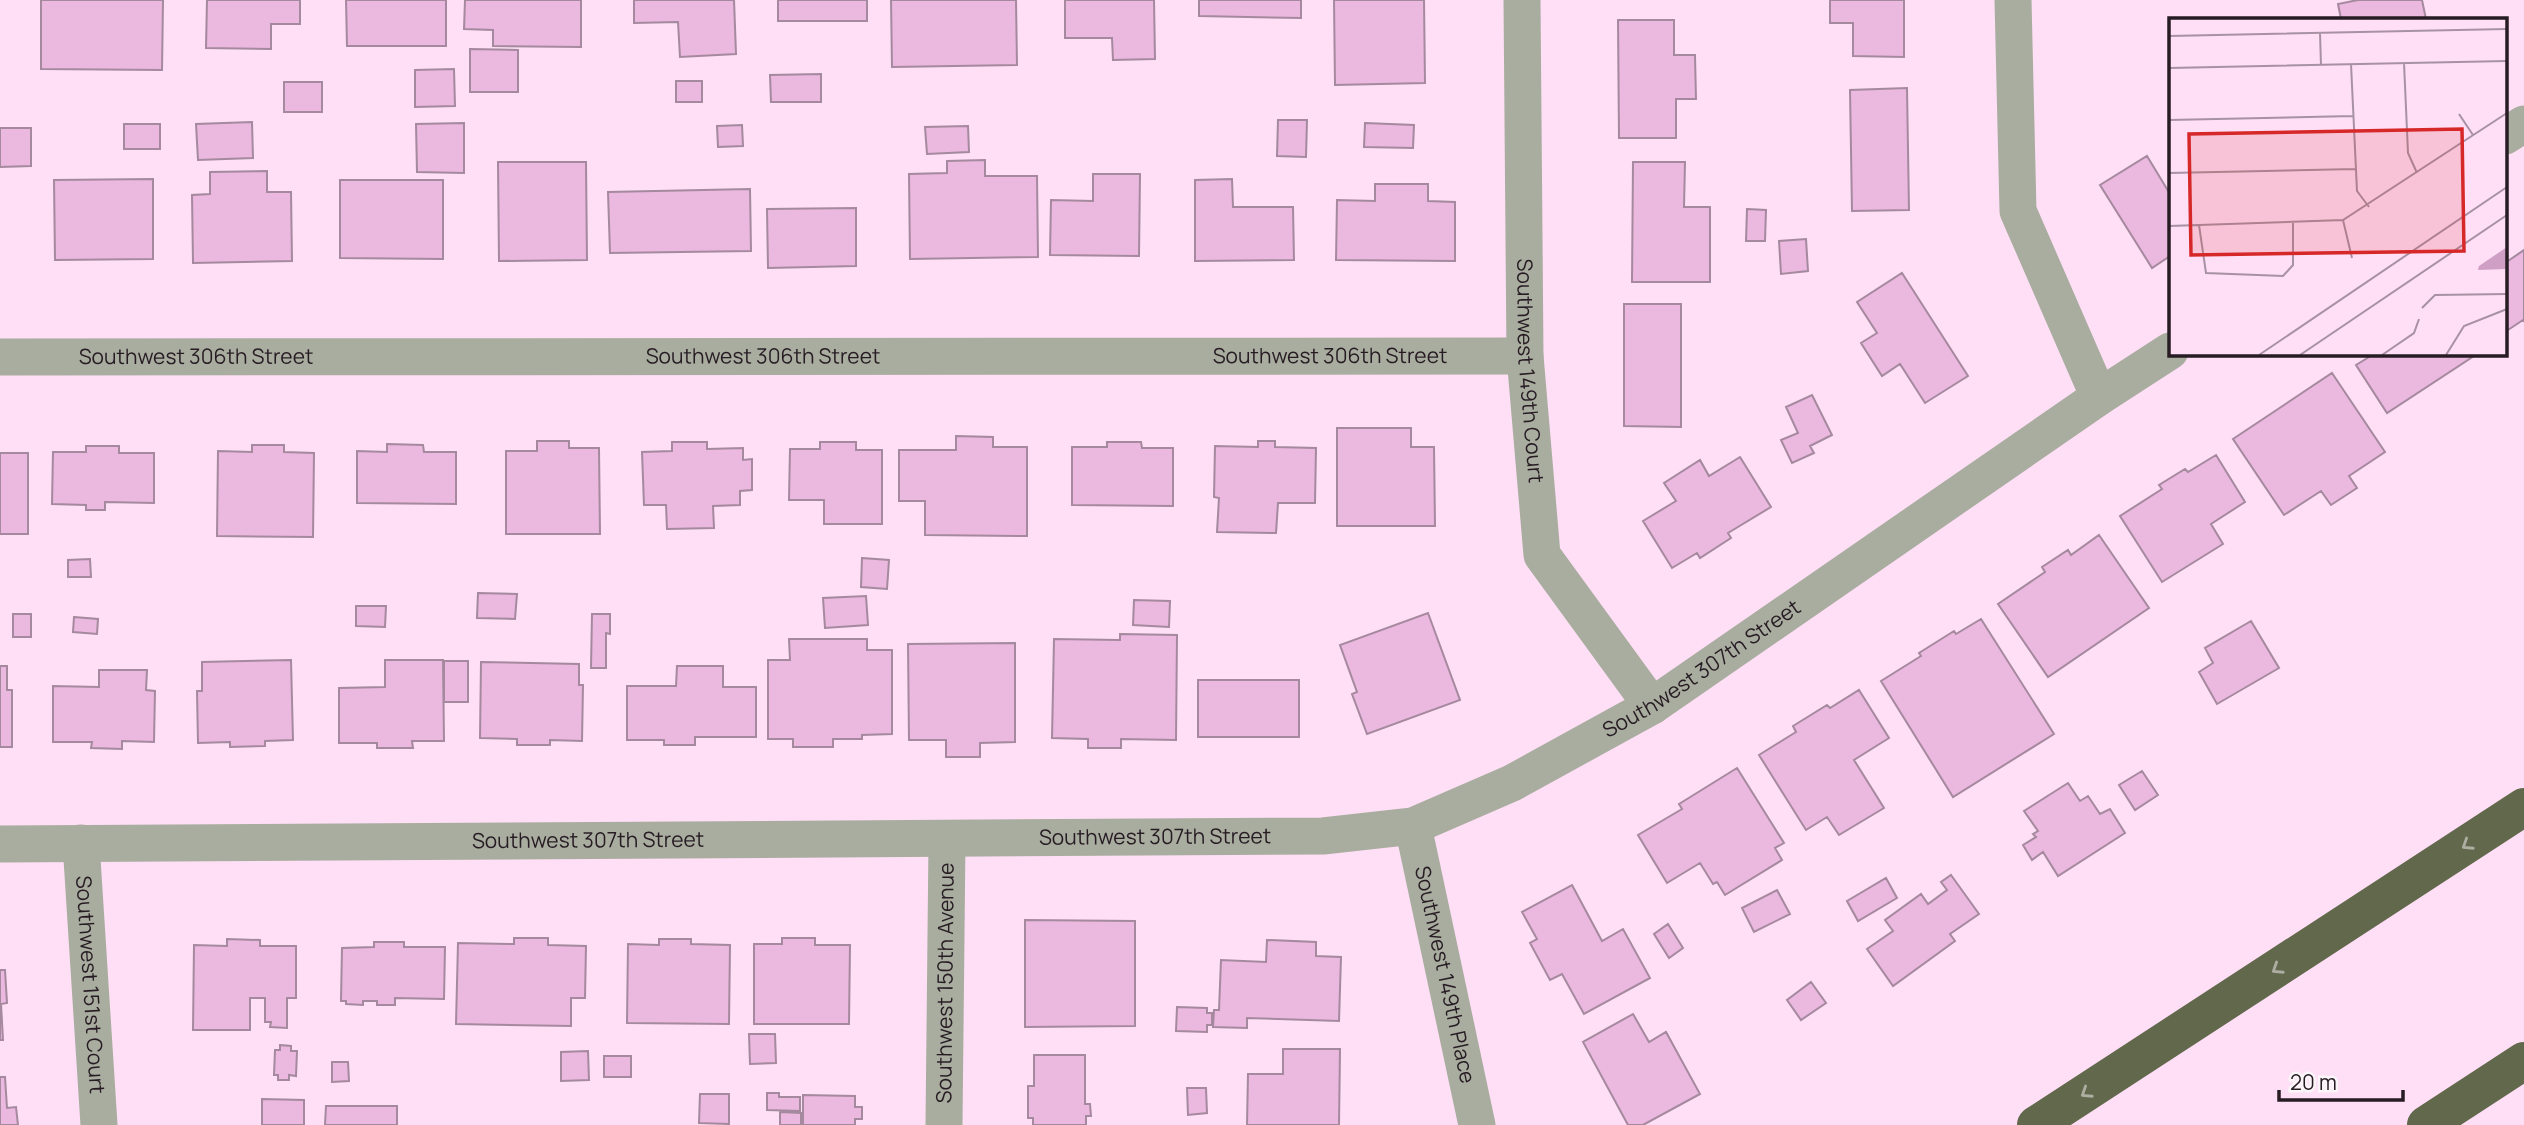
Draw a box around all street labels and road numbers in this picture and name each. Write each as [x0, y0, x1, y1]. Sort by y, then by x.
street label: Southwest 149th Court [1511, 258, 1551, 484]
street label: Southwest 306th Street [646, 341, 880, 370]
street label: Southwest 306th Street [1213, 341, 1447, 369]
street label: Southwest 306th Street [79, 342, 313, 370]
street label: Southwest 307th Street [1597, 593, 1806, 744]
street label: Southwest 307th Street [1039, 821, 1271, 851]
street label: Southwest 307th Street [472, 825, 704, 854]
street label: Southwest 150th Avenue [929, 863, 960, 1103]
street label: Southwest 149th Place [1409, 863, 1483, 1086]
street label: Southwest 151st Court [70, 875, 112, 1095]

